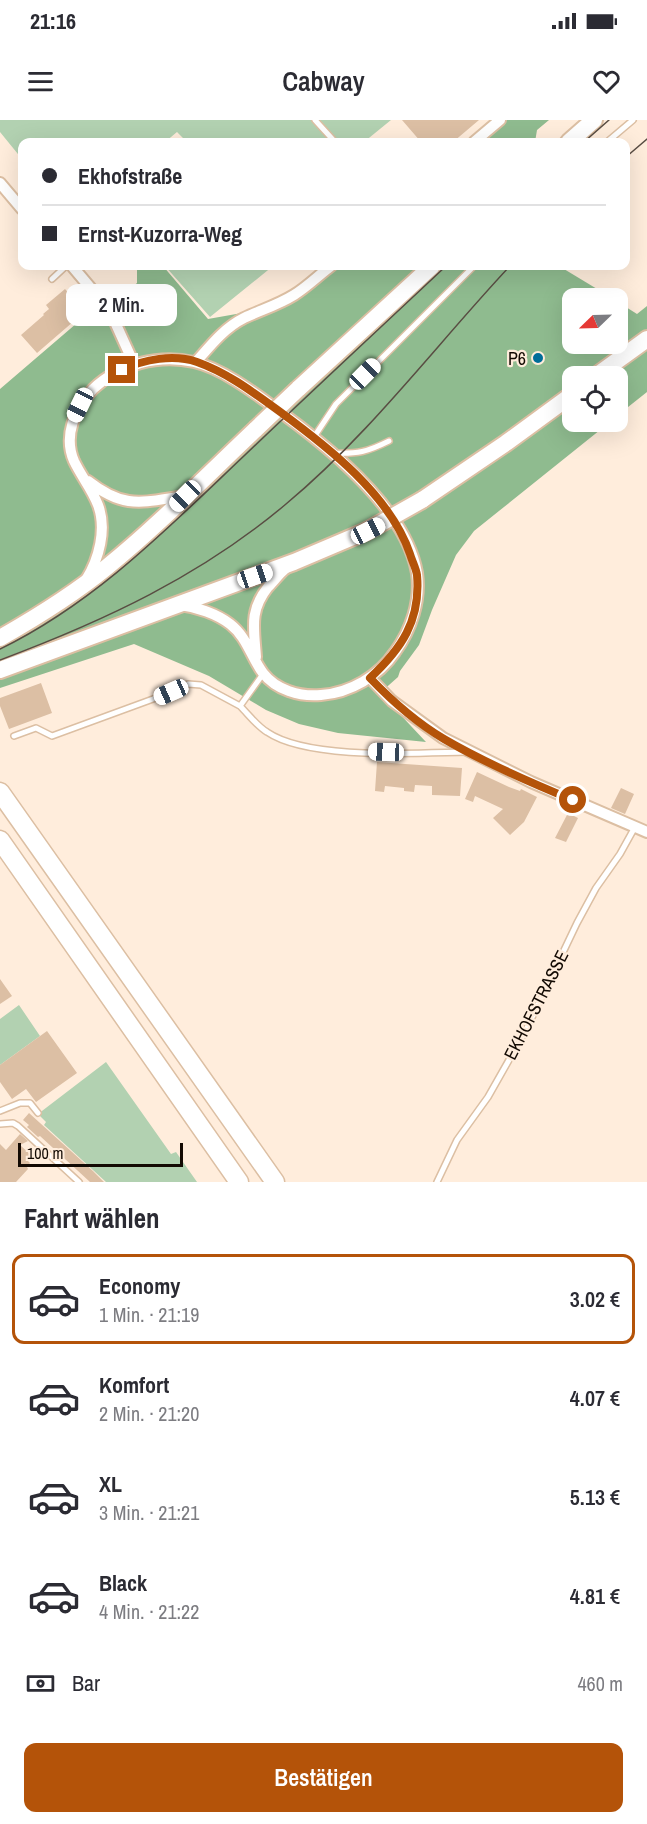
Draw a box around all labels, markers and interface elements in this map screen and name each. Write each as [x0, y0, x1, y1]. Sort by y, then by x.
text: 21:16 [30, 6, 76, 36]
text: Cabway [282, 63, 365, 99]
icon: menu [24, 65, 57, 98]
icon: heart [590, 65, 623, 98]
text: Ekhofstraße [78, 161, 182, 191]
text: Ernst-Kuzorra-Weg [78, 219, 242, 249]
callout: 2 Min. [66, 283, 178, 325]
north arrow [562, 288, 628, 354]
map controls [562, 288, 628, 432]
text: 2 Min. [98, 291, 145, 318]
place label: P6 [508, 346, 526, 371]
marker: P6 [531, 351, 545, 365]
car [346, 355, 384, 393]
route end [108, 356, 135, 383]
button: locate [562, 366, 628, 432]
car [64, 385, 96, 425]
car [166, 477, 204, 515]
car [348, 515, 388, 547]
car [235, 562, 275, 590]
car [151, 676, 191, 708]
car [368, 742, 404, 762]
route start [559, 786, 586, 813]
street label: EKHOFSTRASSE [498, 946, 574, 1064]
scale bar [18, 1140, 183, 1168]
text: 100 m [27, 1142, 63, 1164]
text: Fahrt wählen [24, 1200, 160, 1236]
text: Economy [99, 1271, 180, 1301]
icon: car [27, 1272, 81, 1326]
text: 3.02 € [570, 1284, 620, 1314]
text: 1 Min. · 21:19 [99, 1301, 199, 1328]
text: Komfort [99, 1370, 169, 1400]
icon: car [27, 1371, 81, 1425]
text: 4.07 € [570, 1383, 620, 1413]
text: 2 Min. · 21:20 [99, 1400, 199, 1427]
text: XL [99, 1469, 122, 1499]
icon: car [27, 1470, 81, 1524]
text: 5.13 € [570, 1482, 620, 1512]
text: 3 Min. · 21:21 [99, 1499, 199, 1526]
text: Black [99, 1568, 147, 1598]
icon: car [27, 1569, 81, 1623]
text: 4.81 € [570, 1581, 620, 1611]
text: 4 Min. · 21:22 [99, 1598, 199, 1625]
icon: cash [24, 1667, 57, 1700]
text: Bar [72, 1668, 100, 1698]
text: 460 m [577, 1670, 623, 1697]
button: Bestätigen [24, 1743, 623, 1812]

